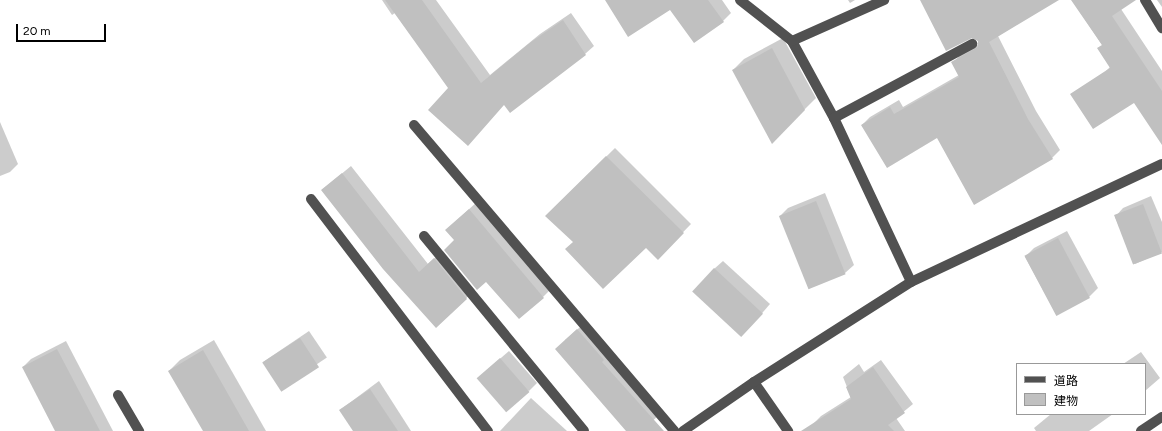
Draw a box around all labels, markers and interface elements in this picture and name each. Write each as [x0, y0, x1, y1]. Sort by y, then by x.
scale bar [18, 16, 108, 42]
text: 20 m [23, 24, 51, 38]
legend [1016, 363, 1146, 415]
text: 道路 [1054, 374, 1078, 388]
text: 建物 [1054, 394, 1078, 408]

